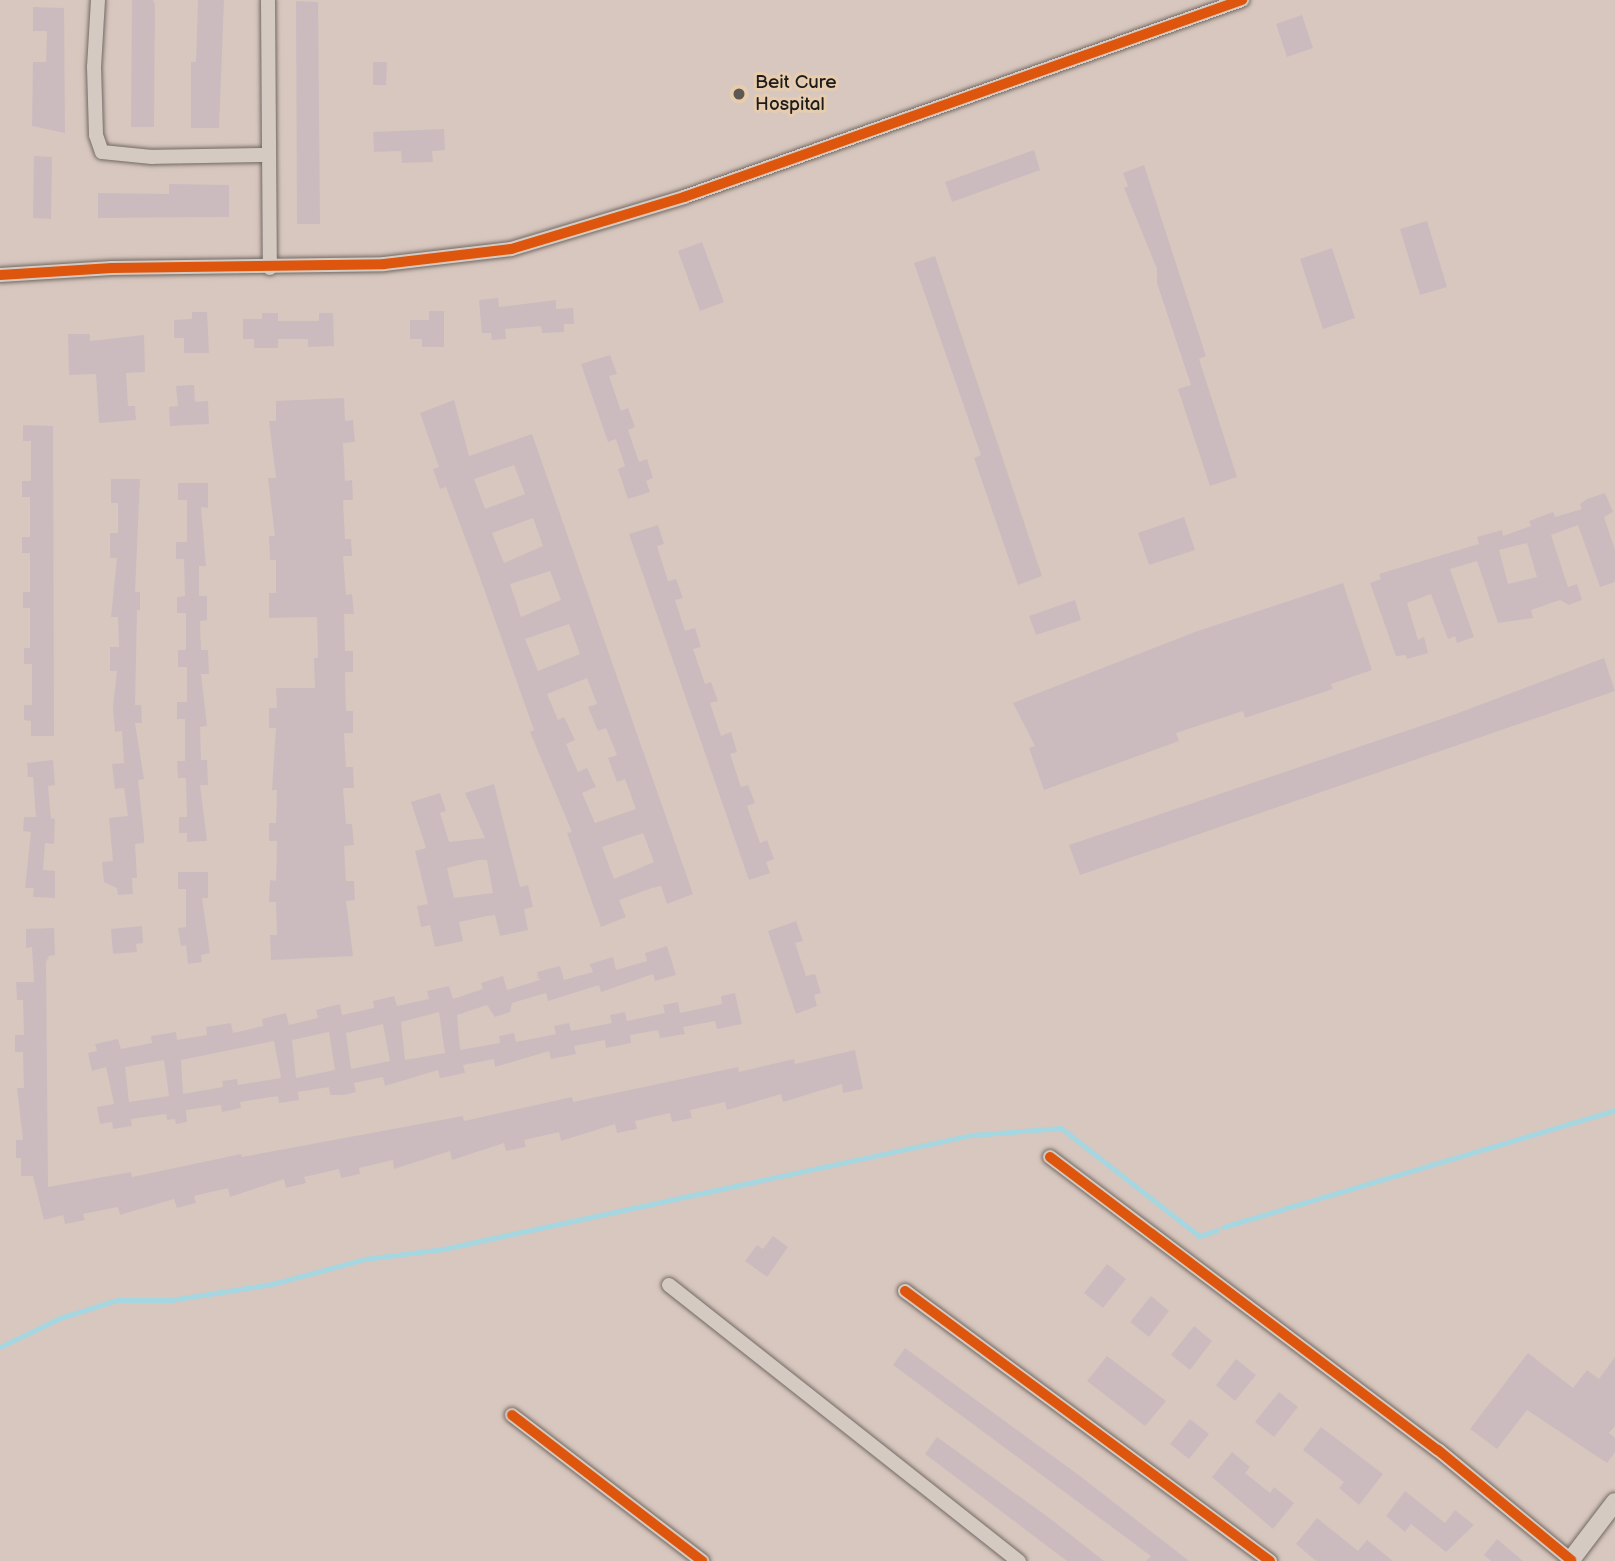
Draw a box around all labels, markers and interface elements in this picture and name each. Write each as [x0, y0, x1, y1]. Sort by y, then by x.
place label: Beit Cure Hospital [755, 72, 837, 116]
marker: Beit Cure Hospital [729, 84, 749, 104]

